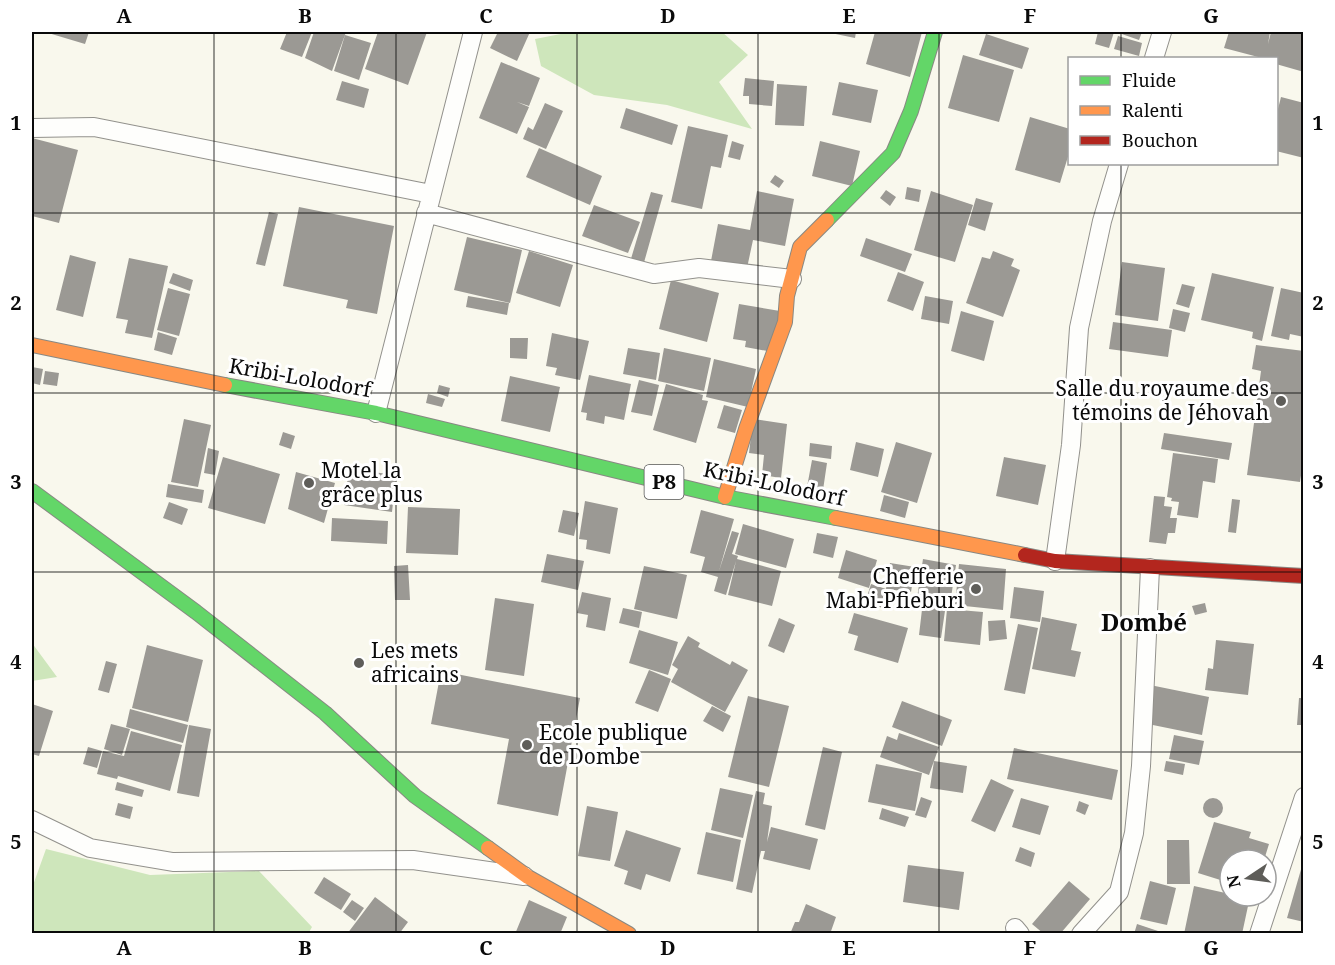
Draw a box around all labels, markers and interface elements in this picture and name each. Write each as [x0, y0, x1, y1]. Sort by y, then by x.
text: A [116, 2, 132, 29]
text: B [298, 2, 312, 29]
text: C [479, 2, 493, 29]
text: D [660, 2, 676, 29]
text: E [842, 2, 856, 29]
text: F [1024, 2, 1036, 29]
text: G [1203, 2, 1219, 29]
legend [1068, 57, 1278, 165]
text: Fluide [1122, 68, 1176, 92]
text: Ralenti [1122, 98, 1183, 122]
text: 1 [10, 109, 22, 136]
text: 1 [1312, 109, 1324, 136]
text: Bouchon [1122, 128, 1198, 152]
text: 2 [10, 289, 22, 316]
text: 2 [1312, 289, 1324, 316]
street label: Kribi-Lolodorf [227, 351, 376, 404]
place label: Salle du royaume des témoins de Jéhovah [1056, 374, 1269, 426]
marker: Salle du royaume des témoins de Jéhovah [1274, 394, 1288, 408]
street label: Kribi-Lolodorf [701, 454, 850, 512]
place label: Motel la grâce plus [321, 456, 423, 508]
road number: P8 [644, 465, 684, 499]
text: 3 [10, 468, 22, 495]
text: 3 [1312, 468, 1324, 495]
marker: Motel la grâce plus [302, 476, 316, 490]
place label: Chefferie Mabi-Pfieburi [826, 562, 964, 614]
marker: Chefferie Mabi-Pfieburi [969, 582, 983, 596]
district label: Dombé [1101, 605, 1187, 638]
place label: Les mets africains [371, 636, 459, 688]
text: 4 [10, 648, 22, 675]
text: 4 [1312, 648, 1324, 675]
marker: Les mets africains [352, 656, 366, 670]
place label: Ecole publique de Dombe [539, 718, 688, 770]
marker: Ecole publique de Dombe [520, 738, 534, 752]
text: 5 [10, 828, 22, 855]
text: 5 [1312, 828, 1324, 855]
north arrow [1218, 848, 1278, 908]
text: N [1221, 872, 1246, 890]
text: A [116, 934, 132, 961]
text: B [298, 934, 312, 961]
text: C [479, 934, 493, 961]
text: D [660, 934, 676, 961]
text: E [842, 934, 856, 961]
text: F [1024, 934, 1036, 961]
text: G [1203, 934, 1219, 961]

